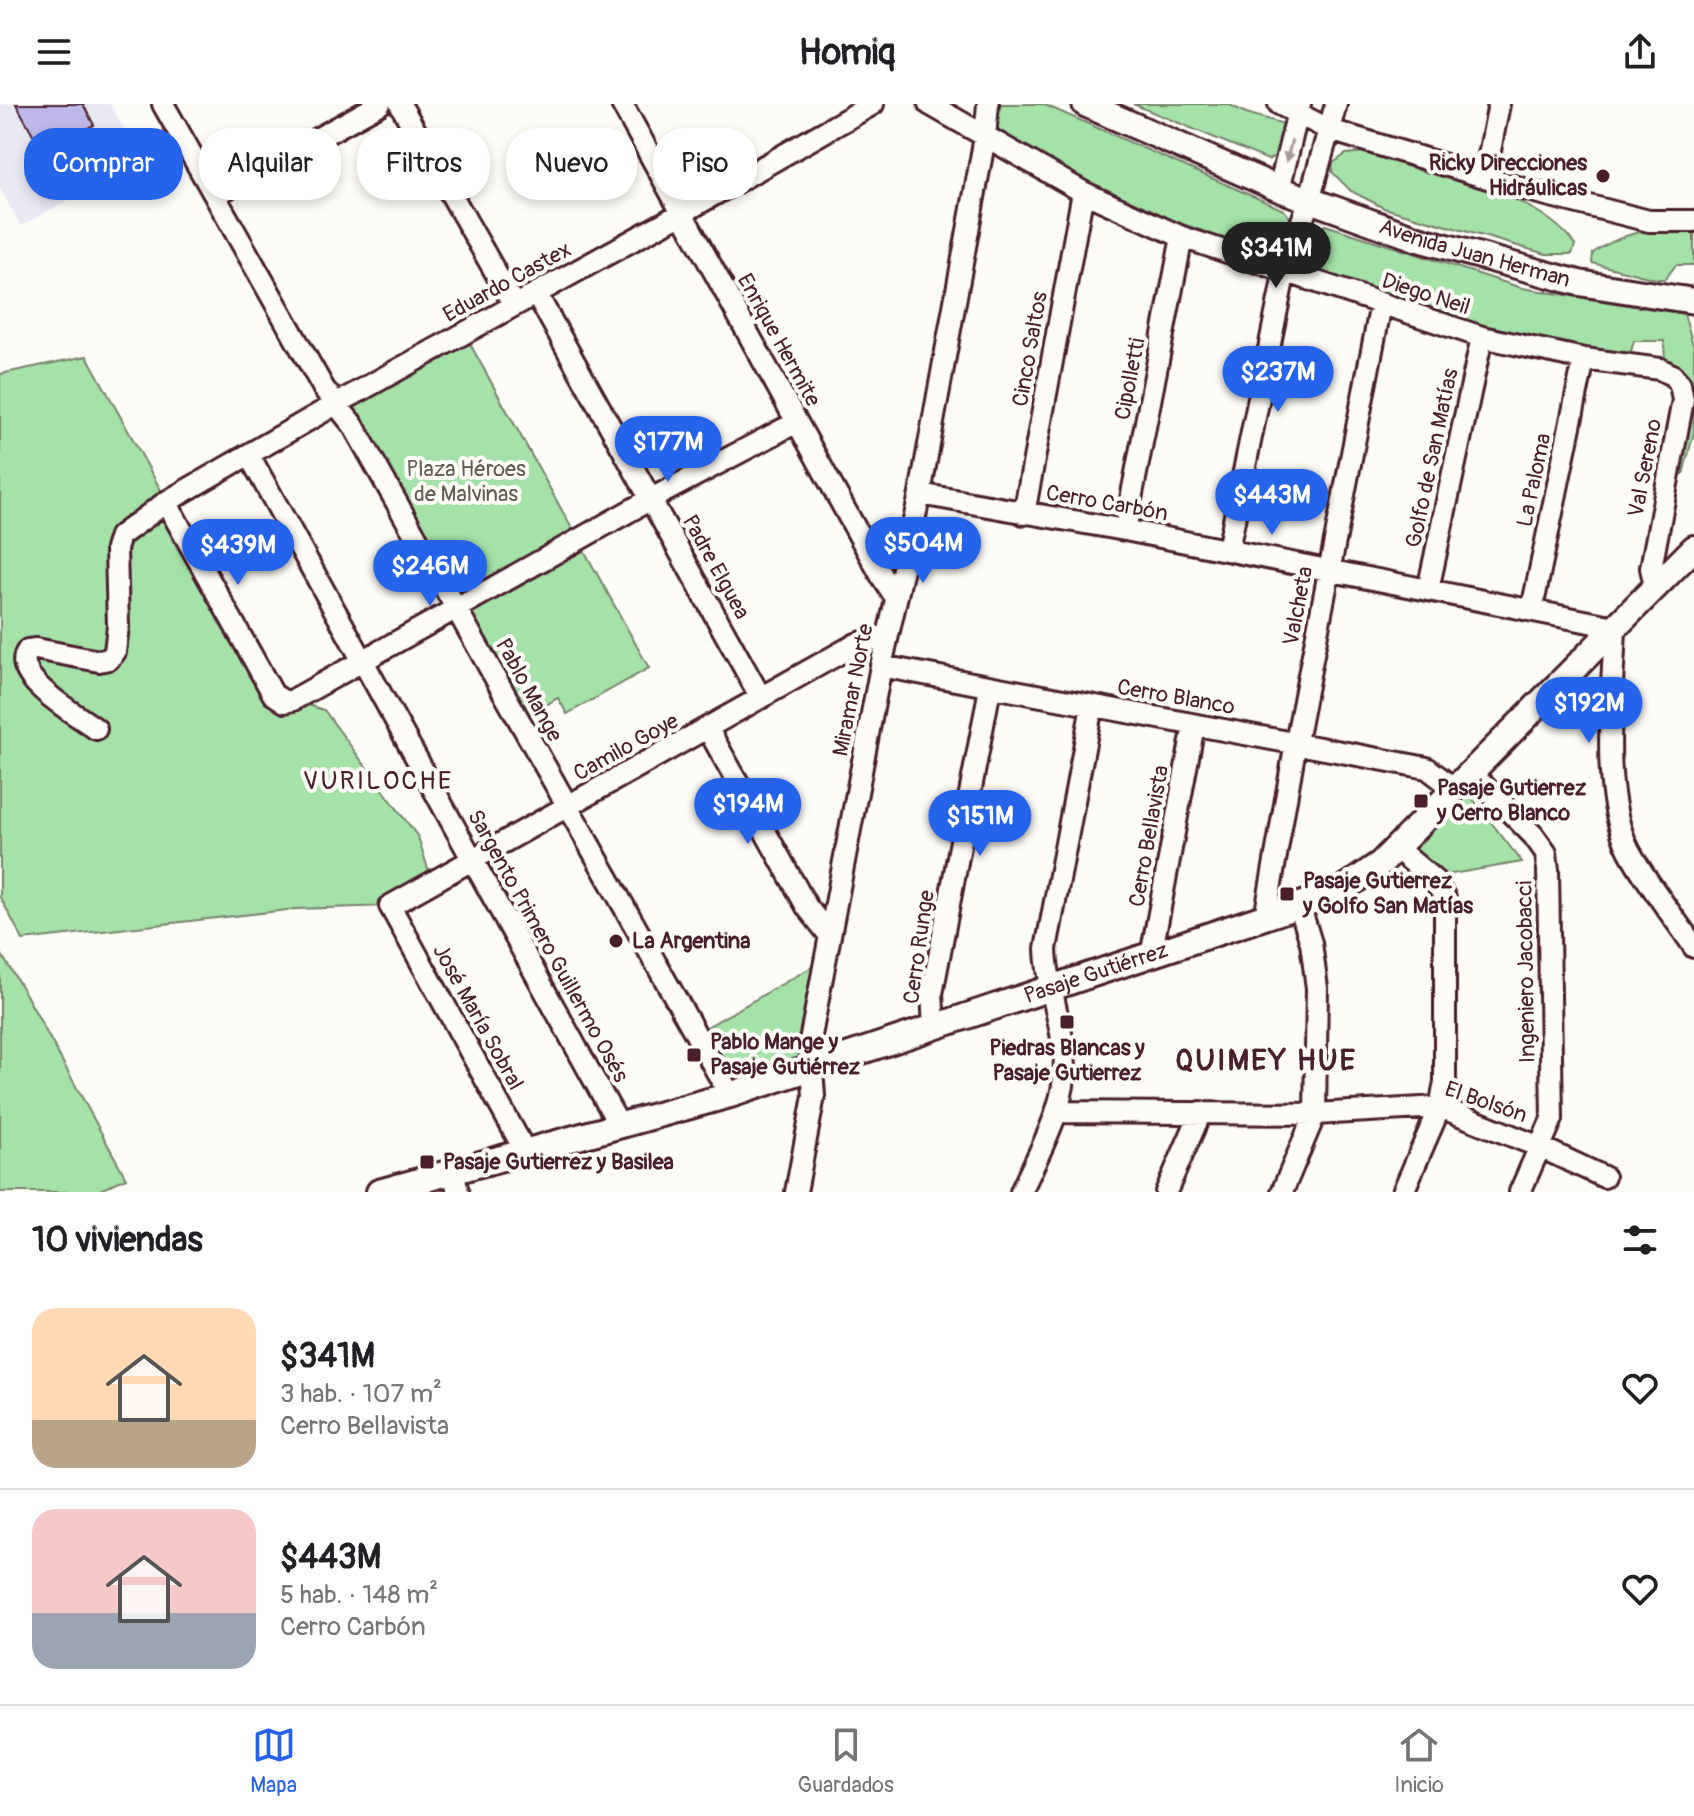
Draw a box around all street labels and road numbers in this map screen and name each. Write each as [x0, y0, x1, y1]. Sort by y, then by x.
street label: Avenida Juan Herman [1375, 212, 1573, 294]
street label: Eduardo Castex [438, 235, 576, 329]
street label: Diego Neil [1378, 267, 1474, 321]
street label: Enrique Hermite [731, 269, 827, 411]
street label: Cinco Saltos [1006, 289, 1054, 409]
street label: Cipolletti [1108, 336, 1152, 422]
street label: Golfo de San Matías [1399, 366, 1465, 550]
street label: Val Sereno [1622, 416, 1668, 520]
street label: La Paloma [1510, 431, 1558, 529]
street label: Cerro Carbón [1044, 479, 1170, 527]
street label: Padre Elguea [676, 510, 756, 624]
street label: Valcheta [1277, 564, 1319, 648]
street label: Miramar Norte [826, 621, 880, 759]
street label: Pablo Mange [489, 633, 569, 747]
street label: Cerro Blanco [1115, 673, 1237, 721]
street label: Camilo Goye [569, 707, 683, 787]
street label: Cerro Bellavista [1123, 763, 1175, 909]
street label: Sargento Primero Guillermo Osés [461, 805, 635, 1087]
street label: Ingeniero Jacobacci [1510, 880, 1542, 1063]
street label: Cerro Runge [897, 888, 941, 1006]
street label: Pasaje Gutiérrez [1020, 936, 1172, 1010]
street label: José María Sobral [426, 939, 530, 1095]
street label: El Bolsón [1441, 1075, 1531, 1129]

